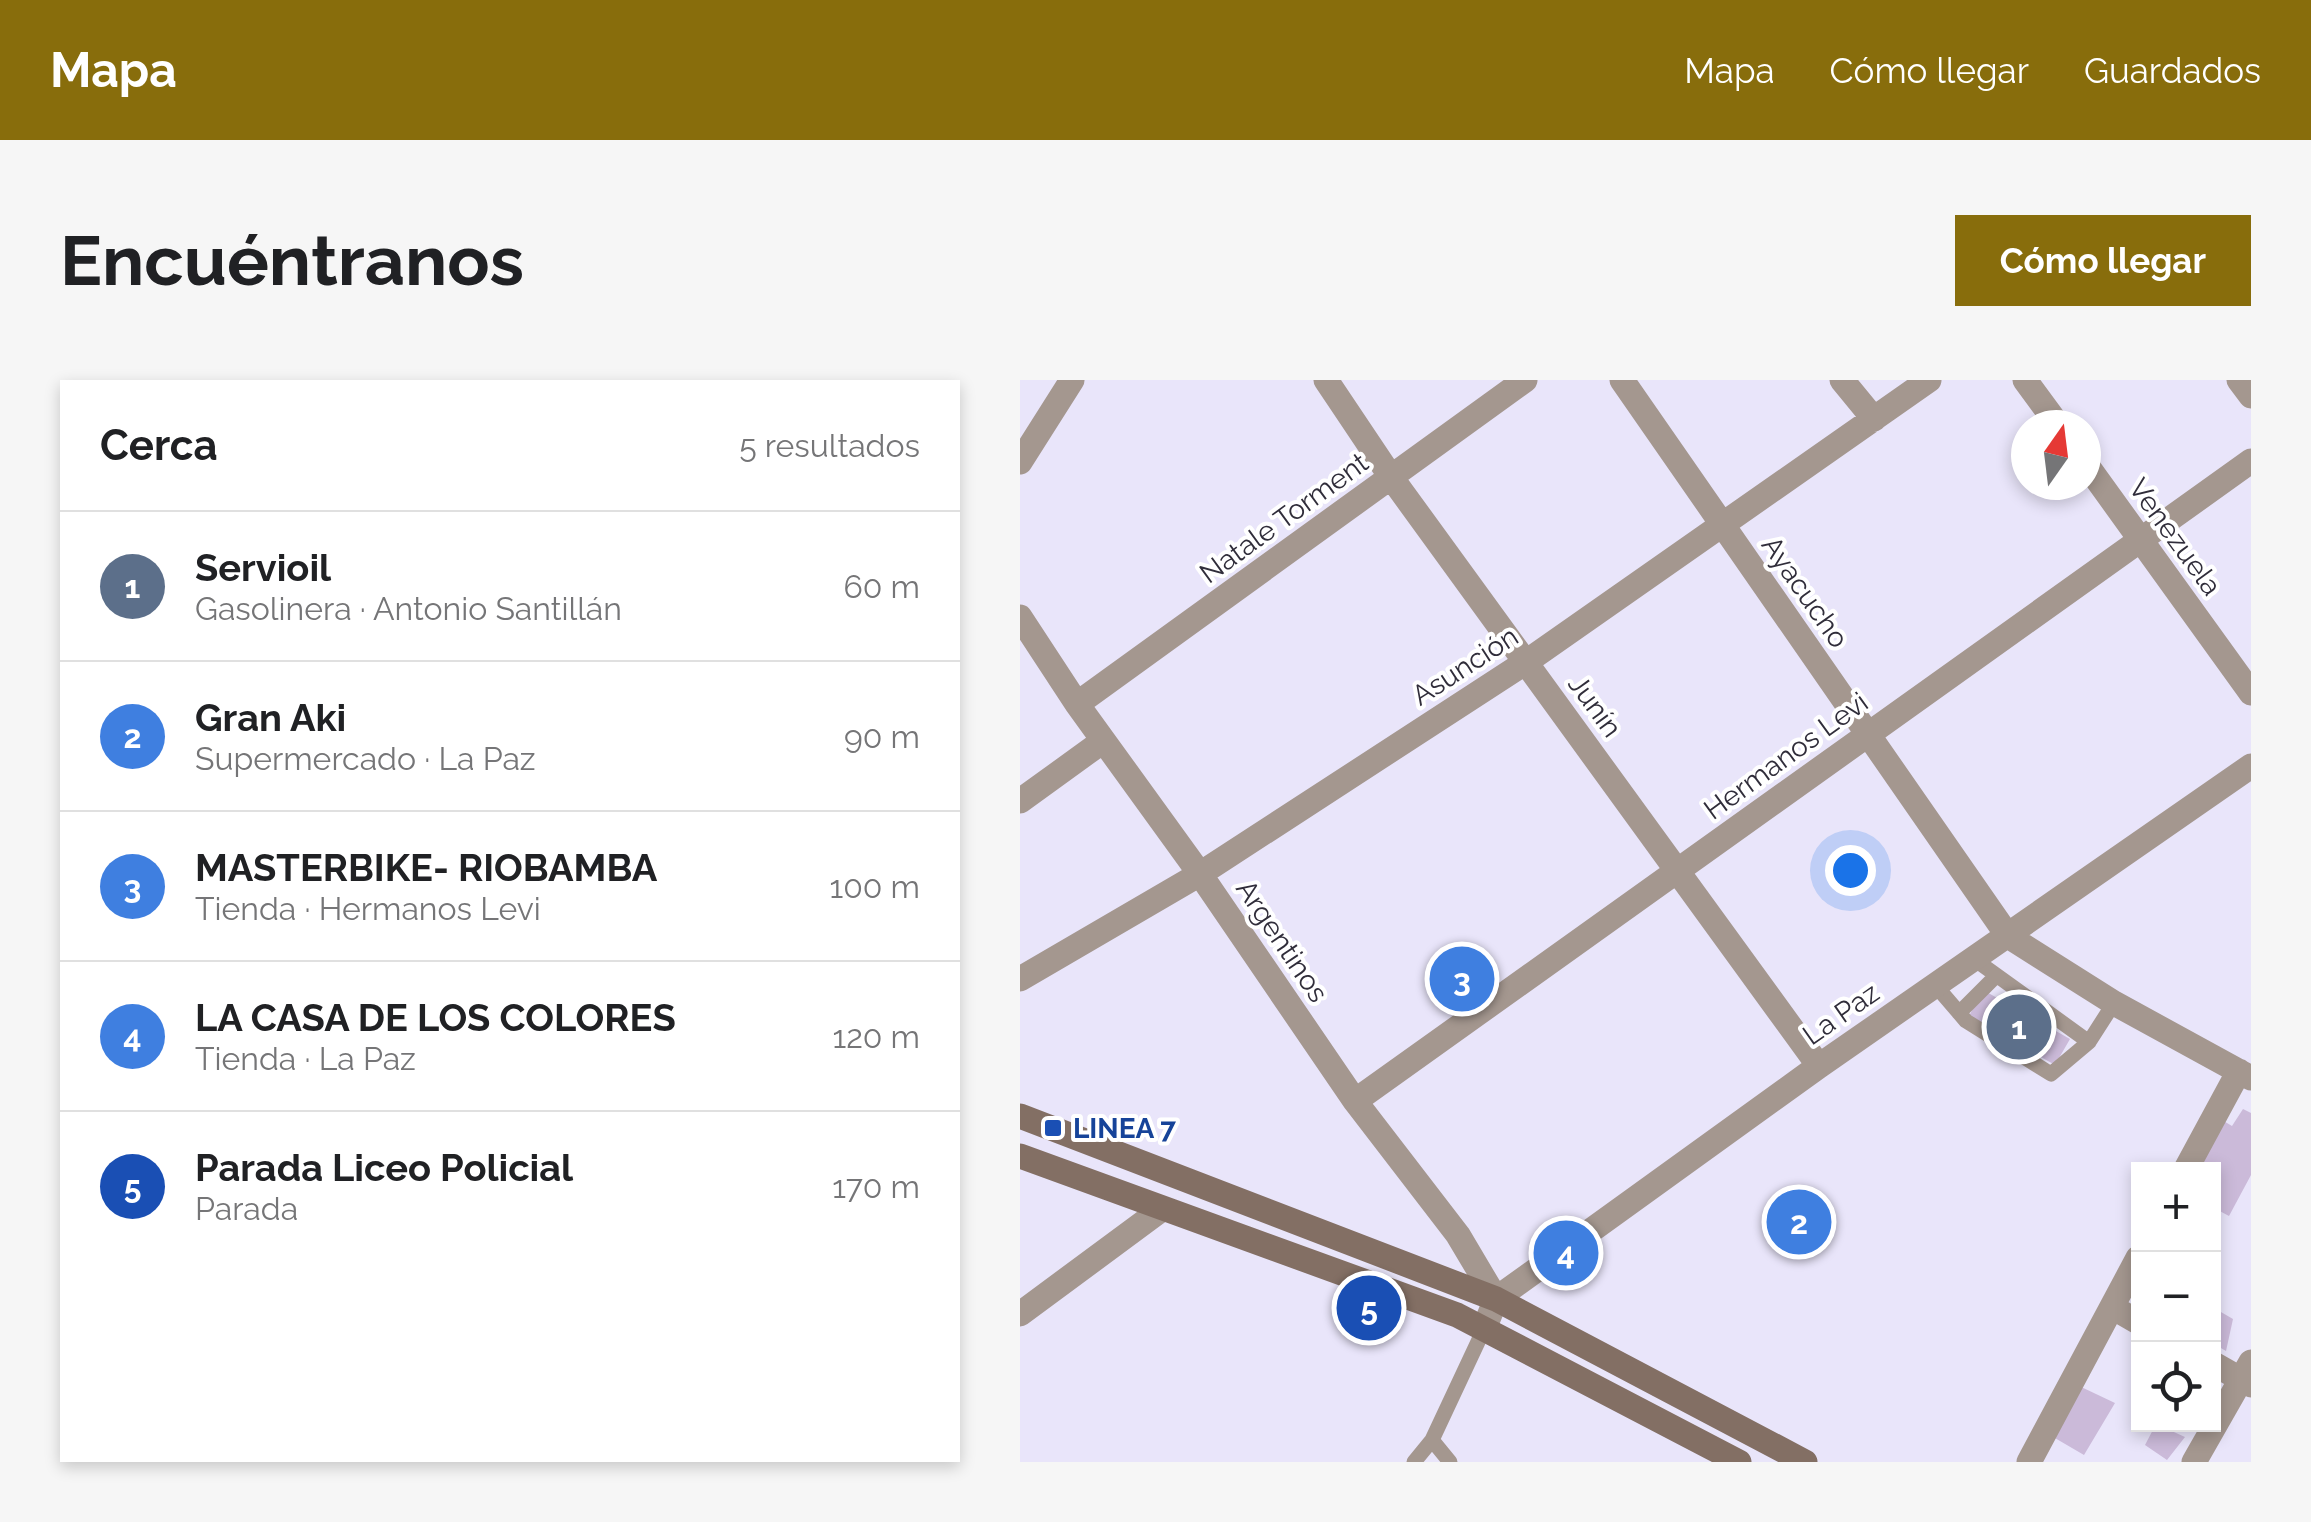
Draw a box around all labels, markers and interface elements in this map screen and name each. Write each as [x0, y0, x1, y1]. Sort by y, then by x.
text: Mapa [50, 42, 177, 98]
text: Mapa [1684, 50, 1775, 91]
text: Cómo llegar [1830, 50, 2029, 91]
text: Guardados [2084, 50, 2261, 91]
button: Cómo llegar [1955, 215, 2251, 306]
text: Encuéntranos [60, 219, 524, 301]
north arrow [2011, 410, 2101, 500]
text: Cerca [100, 421, 218, 470]
text: 5 resultados [739, 427, 920, 464]
street label: Natale Torment [1193, 446, 1375, 590]
street label: Venezuela [2122, 472, 2228, 602]
street label: Ayacucho [1755, 530, 1855, 654]
text: Servioil [195, 545, 331, 590]
text: 1 [125, 568, 140, 605]
text: 60 m [844, 568, 920, 605]
text: Gasolinera · Antonio Santillán [195, 590, 622, 627]
street label: Asunción [1406, 620, 1524, 712]
street label: Junín [1561, 669, 1629, 743]
street label: Hermanos Levi [1698, 686, 1874, 826]
text: Gran Aki [195, 695, 346, 740]
text: 2 [123, 718, 142, 755]
text: 90 m [844, 718, 920, 755]
text: Supermercado · La Paz [195, 740, 536, 777]
text: MASTERBIKE- RIOBAMBA [195, 845, 657, 890]
your location [1825, 845, 1876, 896]
text: 3 [124, 868, 141, 905]
text: 100 m [830, 868, 920, 905]
street label: Argentinos [1229, 874, 1335, 1008]
text: Tienda · Hermanos Levi [195, 890, 541, 927]
pin: 3 [1430, 942, 1494, 1016]
street label: La Paz [1797, 976, 1885, 1052]
pin: 1 [1986, 990, 2052, 1064]
text: LA CASA DE LOS COLORES [195, 995, 676, 1040]
text: 4 [123, 1018, 142, 1055]
text: 120 m [832, 1018, 920, 1055]
text: Tienda · La Paz [195, 1040, 416, 1077]
place label: LINEA 7 [1073, 1112, 1176, 1145]
marker: LINEA 7 [1042, 1117, 1064, 1139]
text: Parada Liceo Policial [195, 1145, 573, 1190]
map controls [2131, 1162, 2221, 1432]
button: + [2131, 1162, 2221, 1252]
text: 5 [124, 1168, 141, 1205]
text: 170 m [832, 1168, 920, 1205]
pin: 2 [1766, 1184, 1832, 1260]
text: Parada [195, 1190, 298, 1227]
pin: 4 [1534, 1216, 1598, 1290]
button: − [2131, 1252, 2221, 1342]
pin: 5 [1336, 1270, 1402, 1346]
button: locate [2131, 1342, 2221, 1432]

